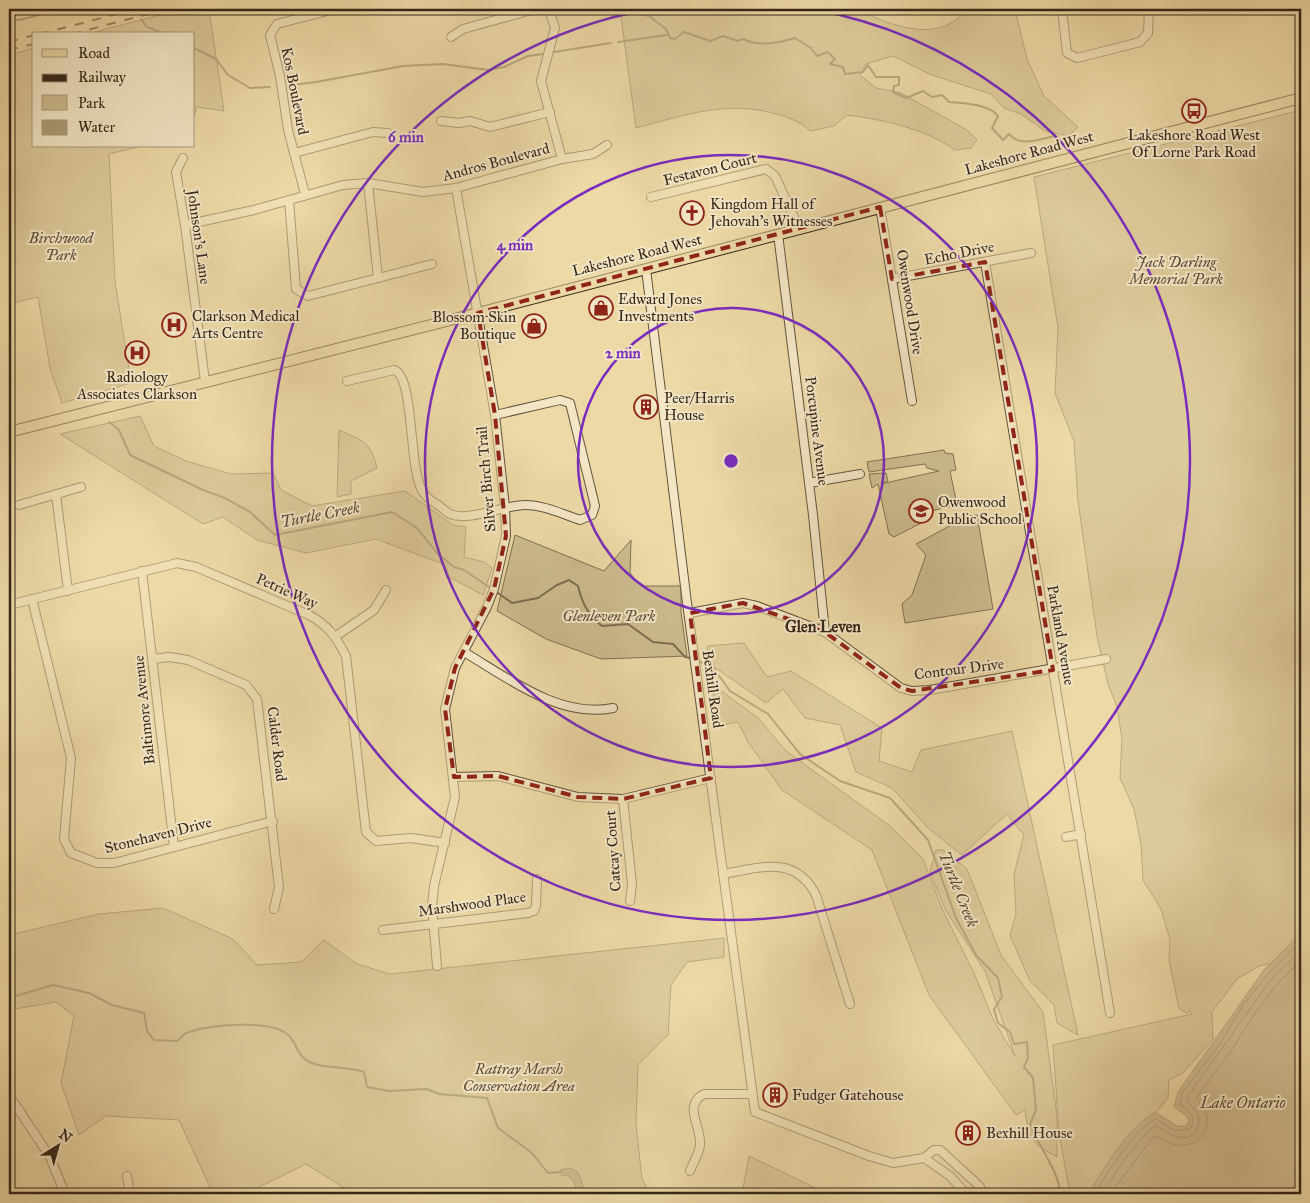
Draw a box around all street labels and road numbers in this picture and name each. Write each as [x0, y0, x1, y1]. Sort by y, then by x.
street label: Kos Boulevard [278, 46, 312, 137]
street label: Lakeshore Road West [963, 127, 1096, 179]
street label: Andros Boulevard [440, 139, 552, 185]
street label: Festavon Court [661, 149, 759, 189]
street label: Johnson's Lane [182, 187, 215, 286]
street label: Lakeshore Road West [570, 230, 704, 280]
street label: Echo Drive [922, 237, 996, 269]
street label: Owenwood Drive [893, 248, 927, 356]
street label: Porcupine Avenue [801, 375, 833, 487]
street label: Silver Birch Trail [472, 424, 500, 533]
street label: Petrie Way [253, 569, 322, 613]
street label: Parkland Avenue [1043, 583, 1079, 687]
street label: Bexhill Road [699, 649, 727, 730]
street label: Baltimore Avenue [129, 654, 159, 766]
street label: Contour Drive [913, 655, 1005, 683]
street label: Calder Road [263, 706, 291, 783]
street label: Catcay Court [601, 809, 625, 892]
street label: Stonehaven Drive [103, 813, 213, 857]
street label: Marshwood Place [417, 888, 527, 920]

